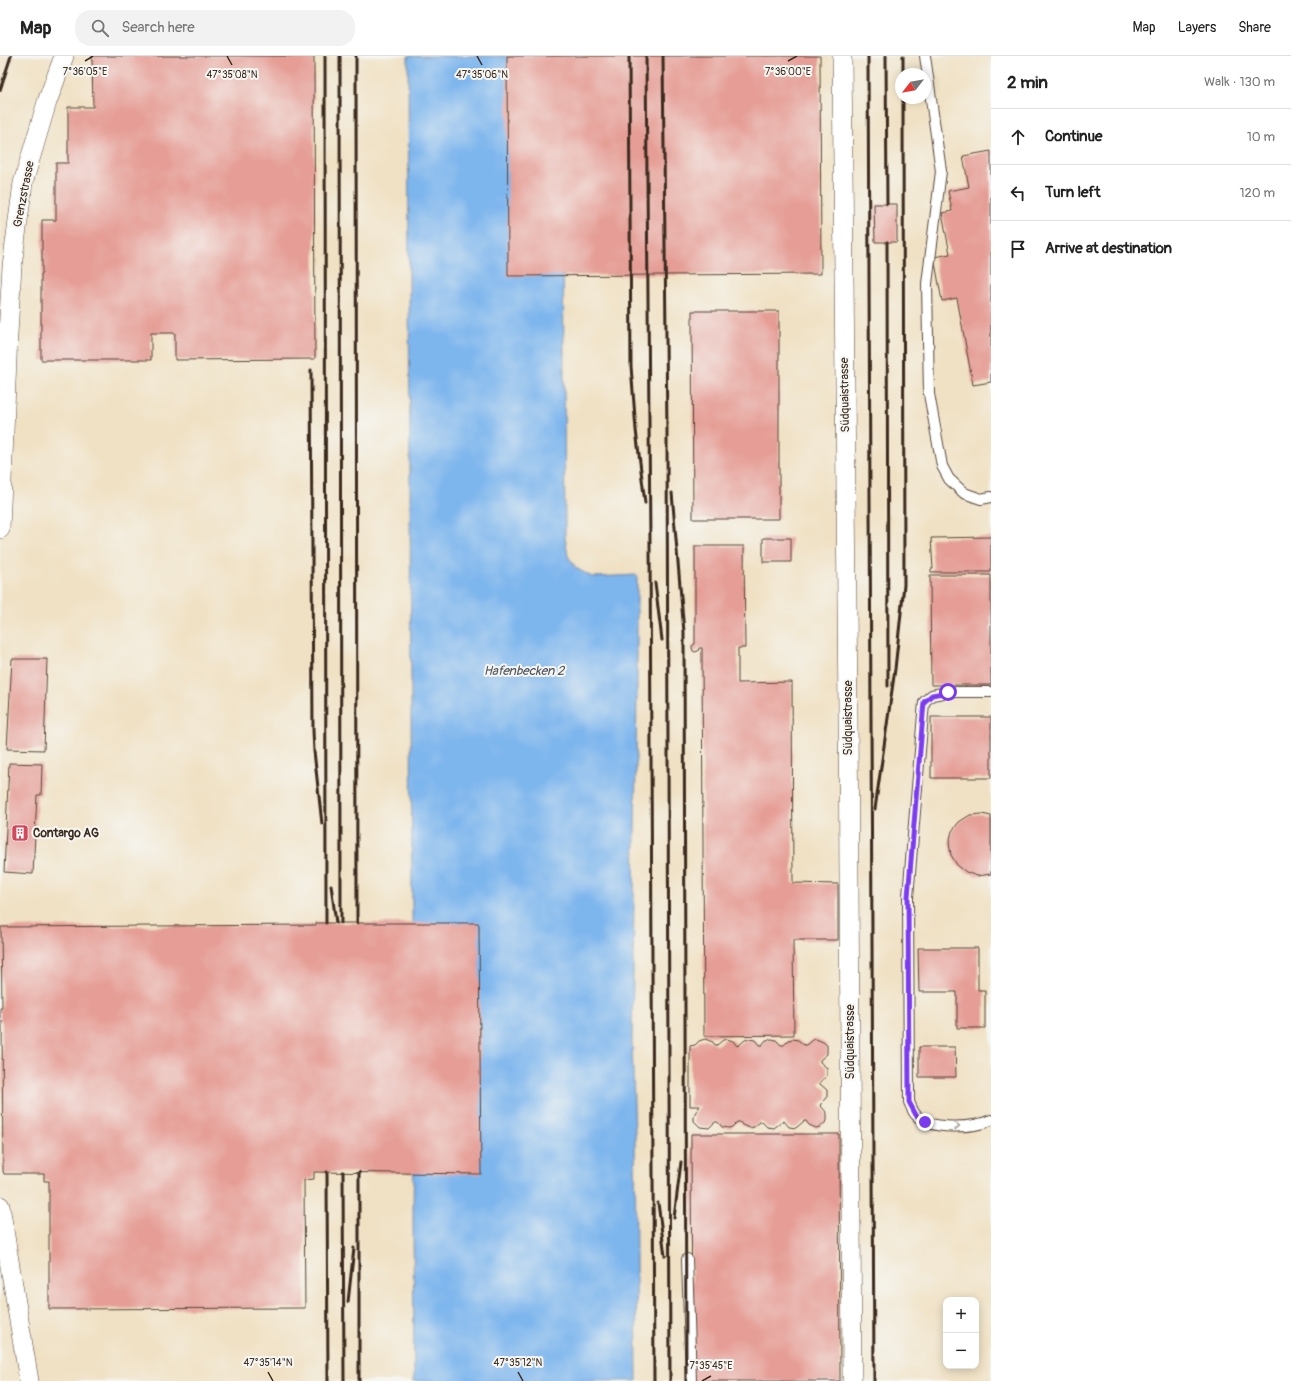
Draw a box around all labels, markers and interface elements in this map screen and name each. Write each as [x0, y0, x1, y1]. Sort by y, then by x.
search box [75, 10, 355, 46]
text: Map [20, 16, 51, 40]
icon: search [89, 17, 111, 39]
text: Search here [121, 18, 195, 37]
text: Map [1133, 19, 1156, 36]
text: Layers [1178, 19, 1216, 36]
text: Share [1238, 19, 1271, 36]
text: 7°36'05"E [63, 66, 107, 78]
text: 7°36'00"E [765, 66, 811, 78]
north arrow [895, 68, 931, 104]
text: 47°35'08"N [206, 69, 258, 81]
text: 47°35'06"N [456, 69, 508, 81]
text: 2 min [1007, 72, 1048, 93]
text: Walk · 130 m [1204, 74, 1275, 90]
icon: ahead [1007, 126, 1029, 148]
text: Continue [1045, 127, 1103, 146]
text: 10 m [1247, 129, 1275, 145]
street label: Grenzstrasse [10, 159, 38, 229]
icon: left [1007, 182, 1029, 204]
text: Turn left [1045, 183, 1101, 202]
text: 120 m [1239, 185, 1275, 201]
icon: arrive [1007, 238, 1029, 260]
text: Arrive at destination [1045, 239, 1172, 258]
street label: Südquaistrasse [837, 357, 853, 433]
water label: Hafenbecken 2 [484, 663, 566, 679]
street label: Südquaistrasse [841, 680, 856, 756]
route start [939, 683, 957, 701]
building icon: Contargo AG [10, 823, 30, 843]
place label: Contargo AG [33, 826, 99, 841]
street label: Südquaistrasse [843, 1004, 858, 1080]
route end [916, 1113, 934, 1131]
one-way arrow [954, 1122, 960, 1131]
map controls [943, 1297, 979, 1369]
button: + [943, 1297, 979, 1333]
button: − [943, 1333, 979, 1369]
text: 47°35'14"N [244, 1357, 293, 1369]
text: 47°35'12"N [494, 1357, 543, 1369]
text: 7°35'45"E [689, 1360, 733, 1372]

